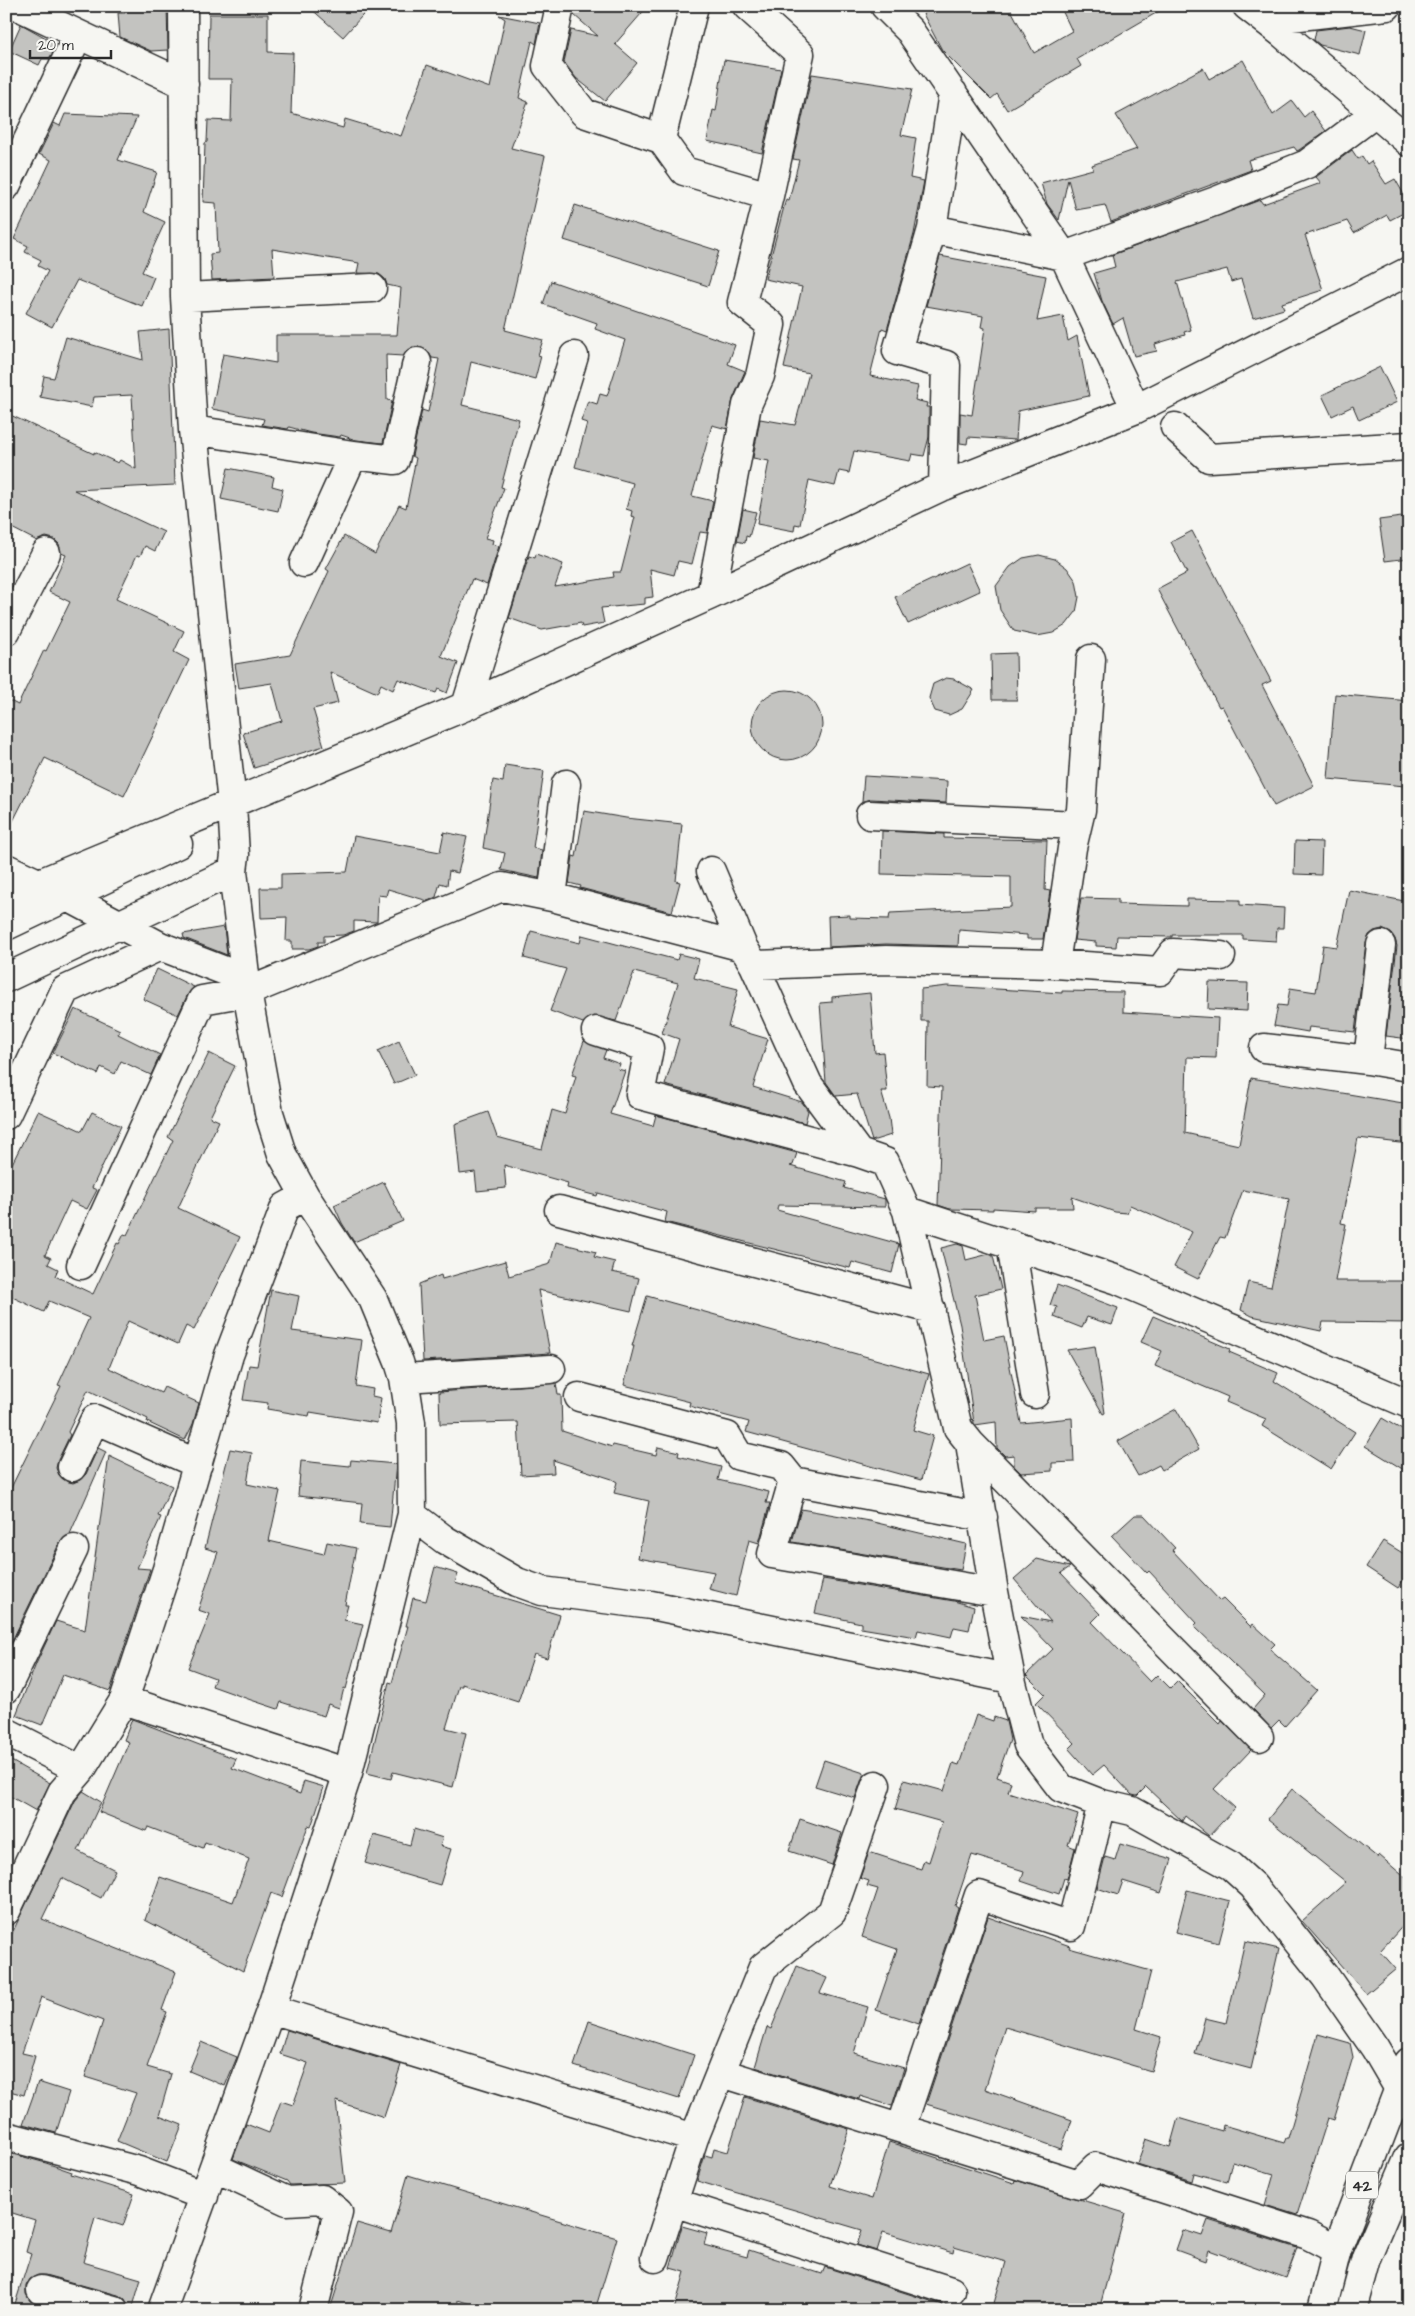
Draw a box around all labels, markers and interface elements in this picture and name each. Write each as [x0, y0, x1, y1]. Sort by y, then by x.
scale bar [30, 28, 111, 60]
text: 20 m [38, 35, 74, 56]
road number: 42 [1346, 2172, 1378, 2198]

